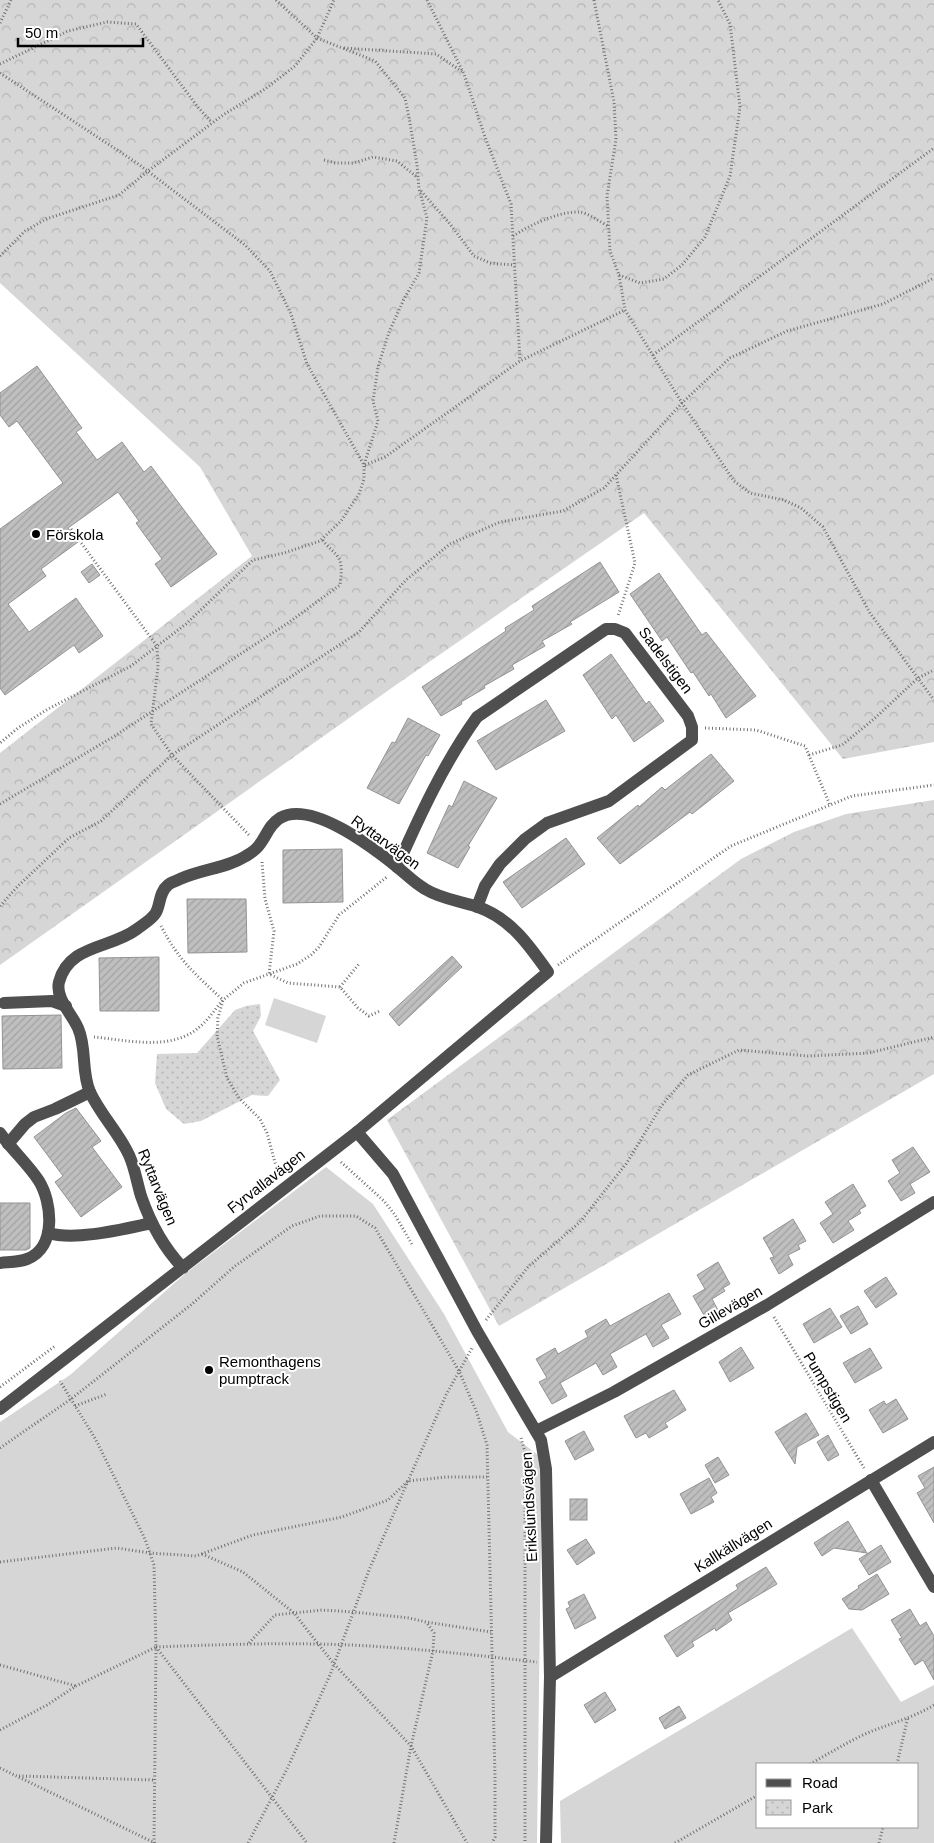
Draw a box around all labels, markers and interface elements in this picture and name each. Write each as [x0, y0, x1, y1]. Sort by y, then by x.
scale bar [18, 15, 142, 47]
text: 50 m [25, 24, 58, 41]
place label: Förskola [46, 526, 104, 543]
marker: Förskola [30, 528, 42, 540]
street label: Sadelstigen [636, 624, 696, 696]
street label: Ryttarvägen [348, 811, 424, 873]
street label: Ryttarvägen [135, 1146, 181, 1228]
street label: Fyrvallavägen [224, 1146, 308, 1216]
street label: Gillevägen [695, 1282, 765, 1332]
street label: Pumpstigen [800, 1349, 856, 1425]
place label: Remonthagens pumptrack [219, 1353, 321, 1387]
marker: Remonthagens pumptrack [203, 1364, 215, 1376]
street label: Erikslundsvägen [518, 1452, 540, 1562]
street label: Kallkällvägen [691, 1514, 775, 1576]
legend [756, 1763, 919, 1828]
text: Road [802, 1774, 838, 1791]
text: Park [802, 1799, 833, 1816]

